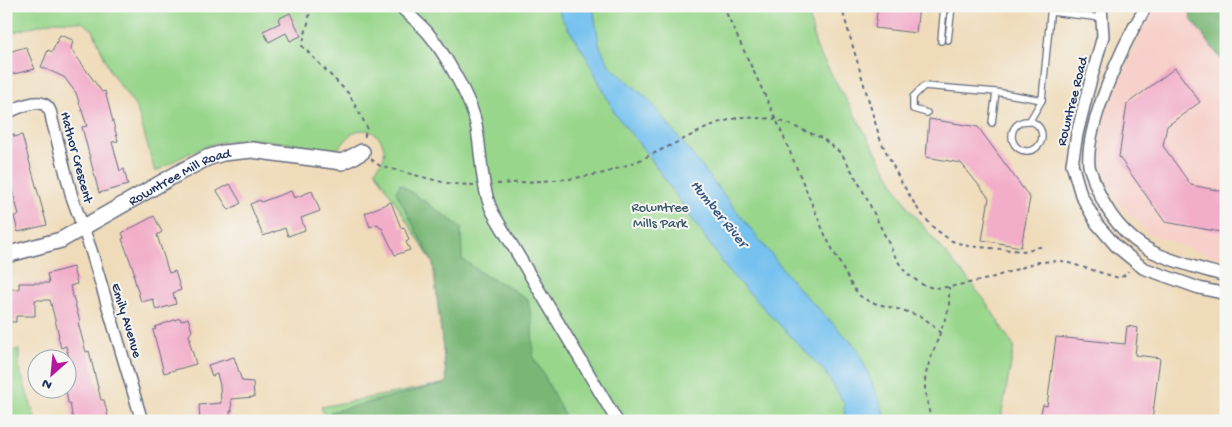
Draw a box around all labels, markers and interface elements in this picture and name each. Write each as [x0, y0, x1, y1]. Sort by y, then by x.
street label: Rowntree Road [1054, 54, 1093, 148]
street label: Hathor Crescent [55, 110, 96, 206]
street label: Rowntree Mill Road [126, 146, 233, 211]
water label: Humber River [686, 177, 753, 254]
park label: Rowntree Mills Park [631, 200, 689, 233]
street label: Emily Avenue [106, 281, 145, 361]
north arrow [28, 350, 78, 400]
text: N [39, 374, 55, 393]

